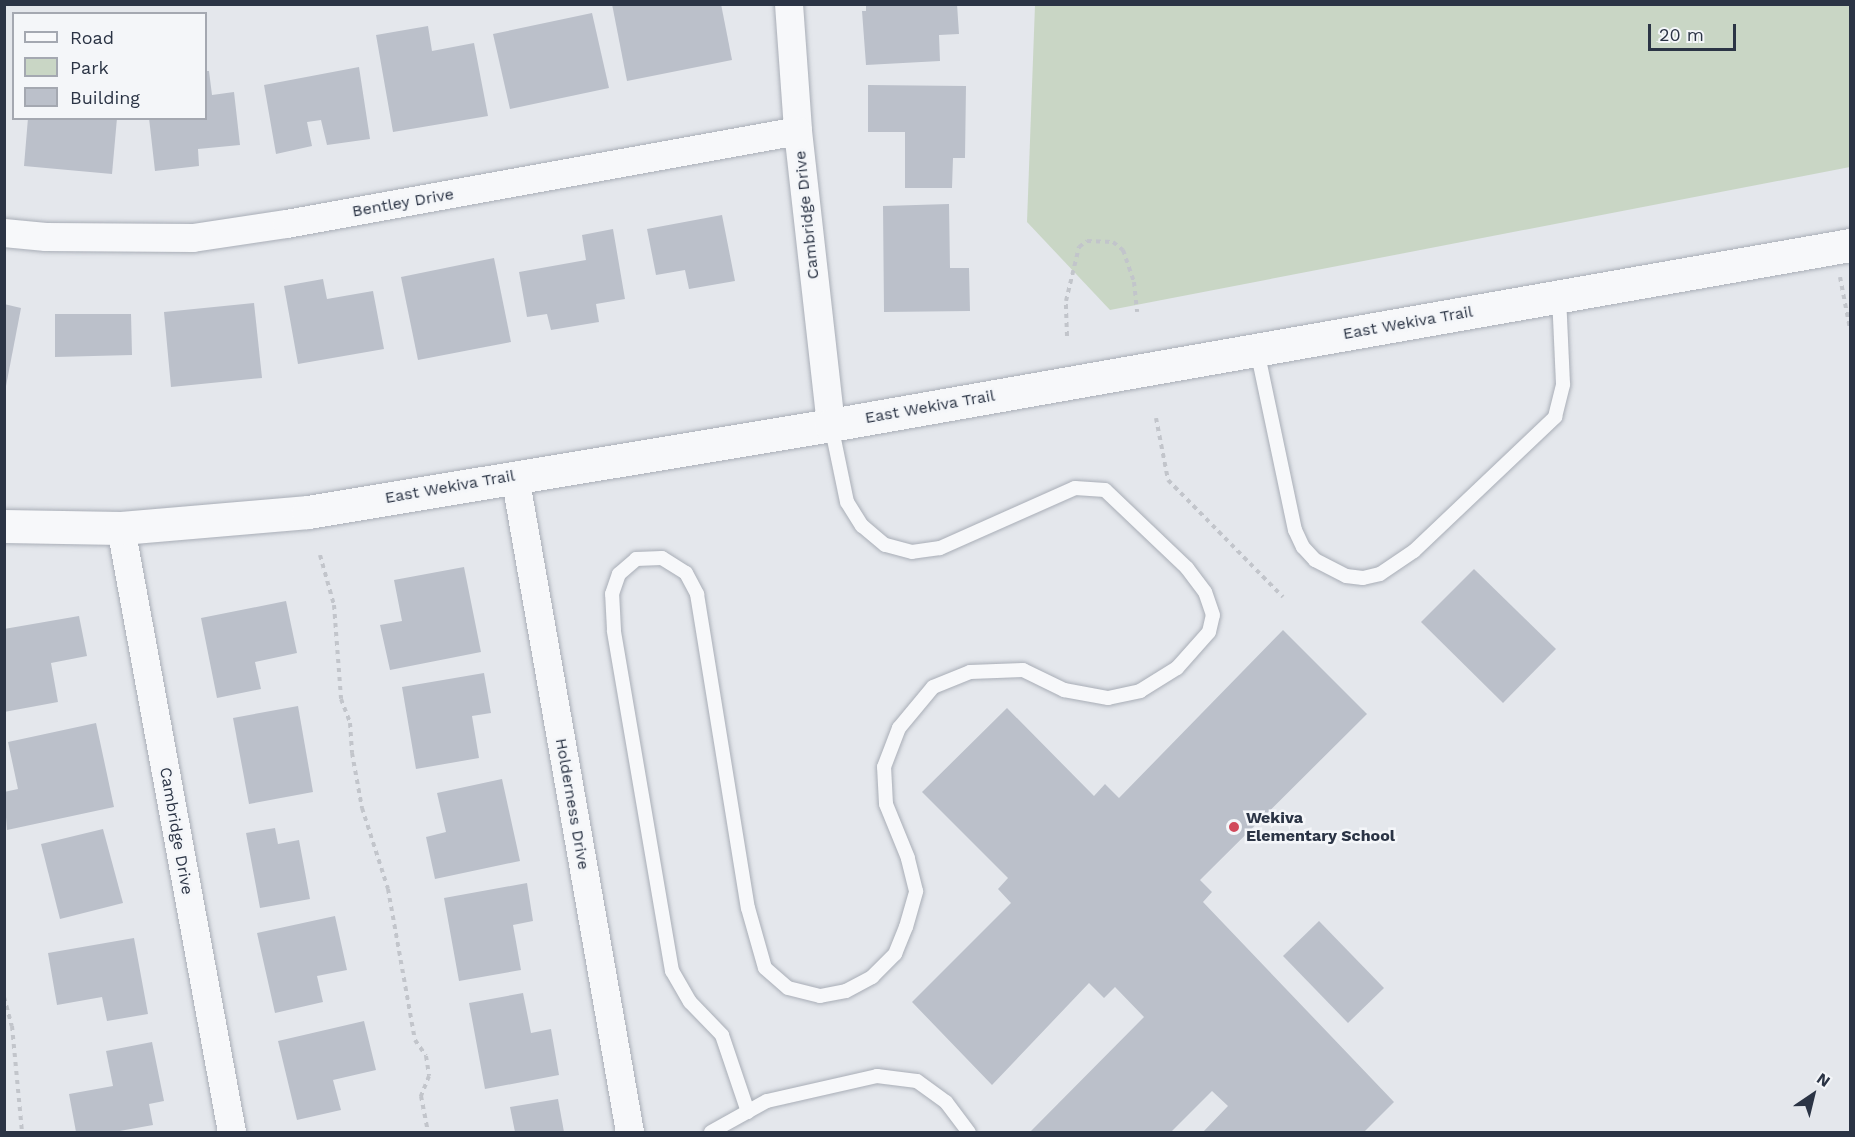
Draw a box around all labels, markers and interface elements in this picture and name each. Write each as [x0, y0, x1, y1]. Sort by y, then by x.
legend [12, 12, 207, 120]
scale bar [1651, 12, 1740, 50]
text: 20 m [1659, 24, 1704, 45]
text: Road [70, 27, 114, 48]
text: Park [70, 57, 109, 78]
text: Building [70, 87, 140, 108]
street label: Cambridge Drive [791, 150, 823, 280]
street label: Bentley Drive [350, 185, 456, 221]
street label: East Wekiva Trail [1341, 302, 1475, 344]
street label: East Wekiva Trail [863, 386, 997, 428]
street label: East Wekiva Trail [383, 466, 517, 508]
street label: Holderness Drive [551, 737, 593, 871]
street label: Cambridge Drive [155, 766, 197, 896]
place label: Wekiva Elementary School [1246, 808, 1395, 846]
marker: Wekiva Elementary School [1227, 820, 1241, 834]
north arrow [1783, 1065, 1843, 1125]
text: N [1813, 1069, 1834, 1091]

